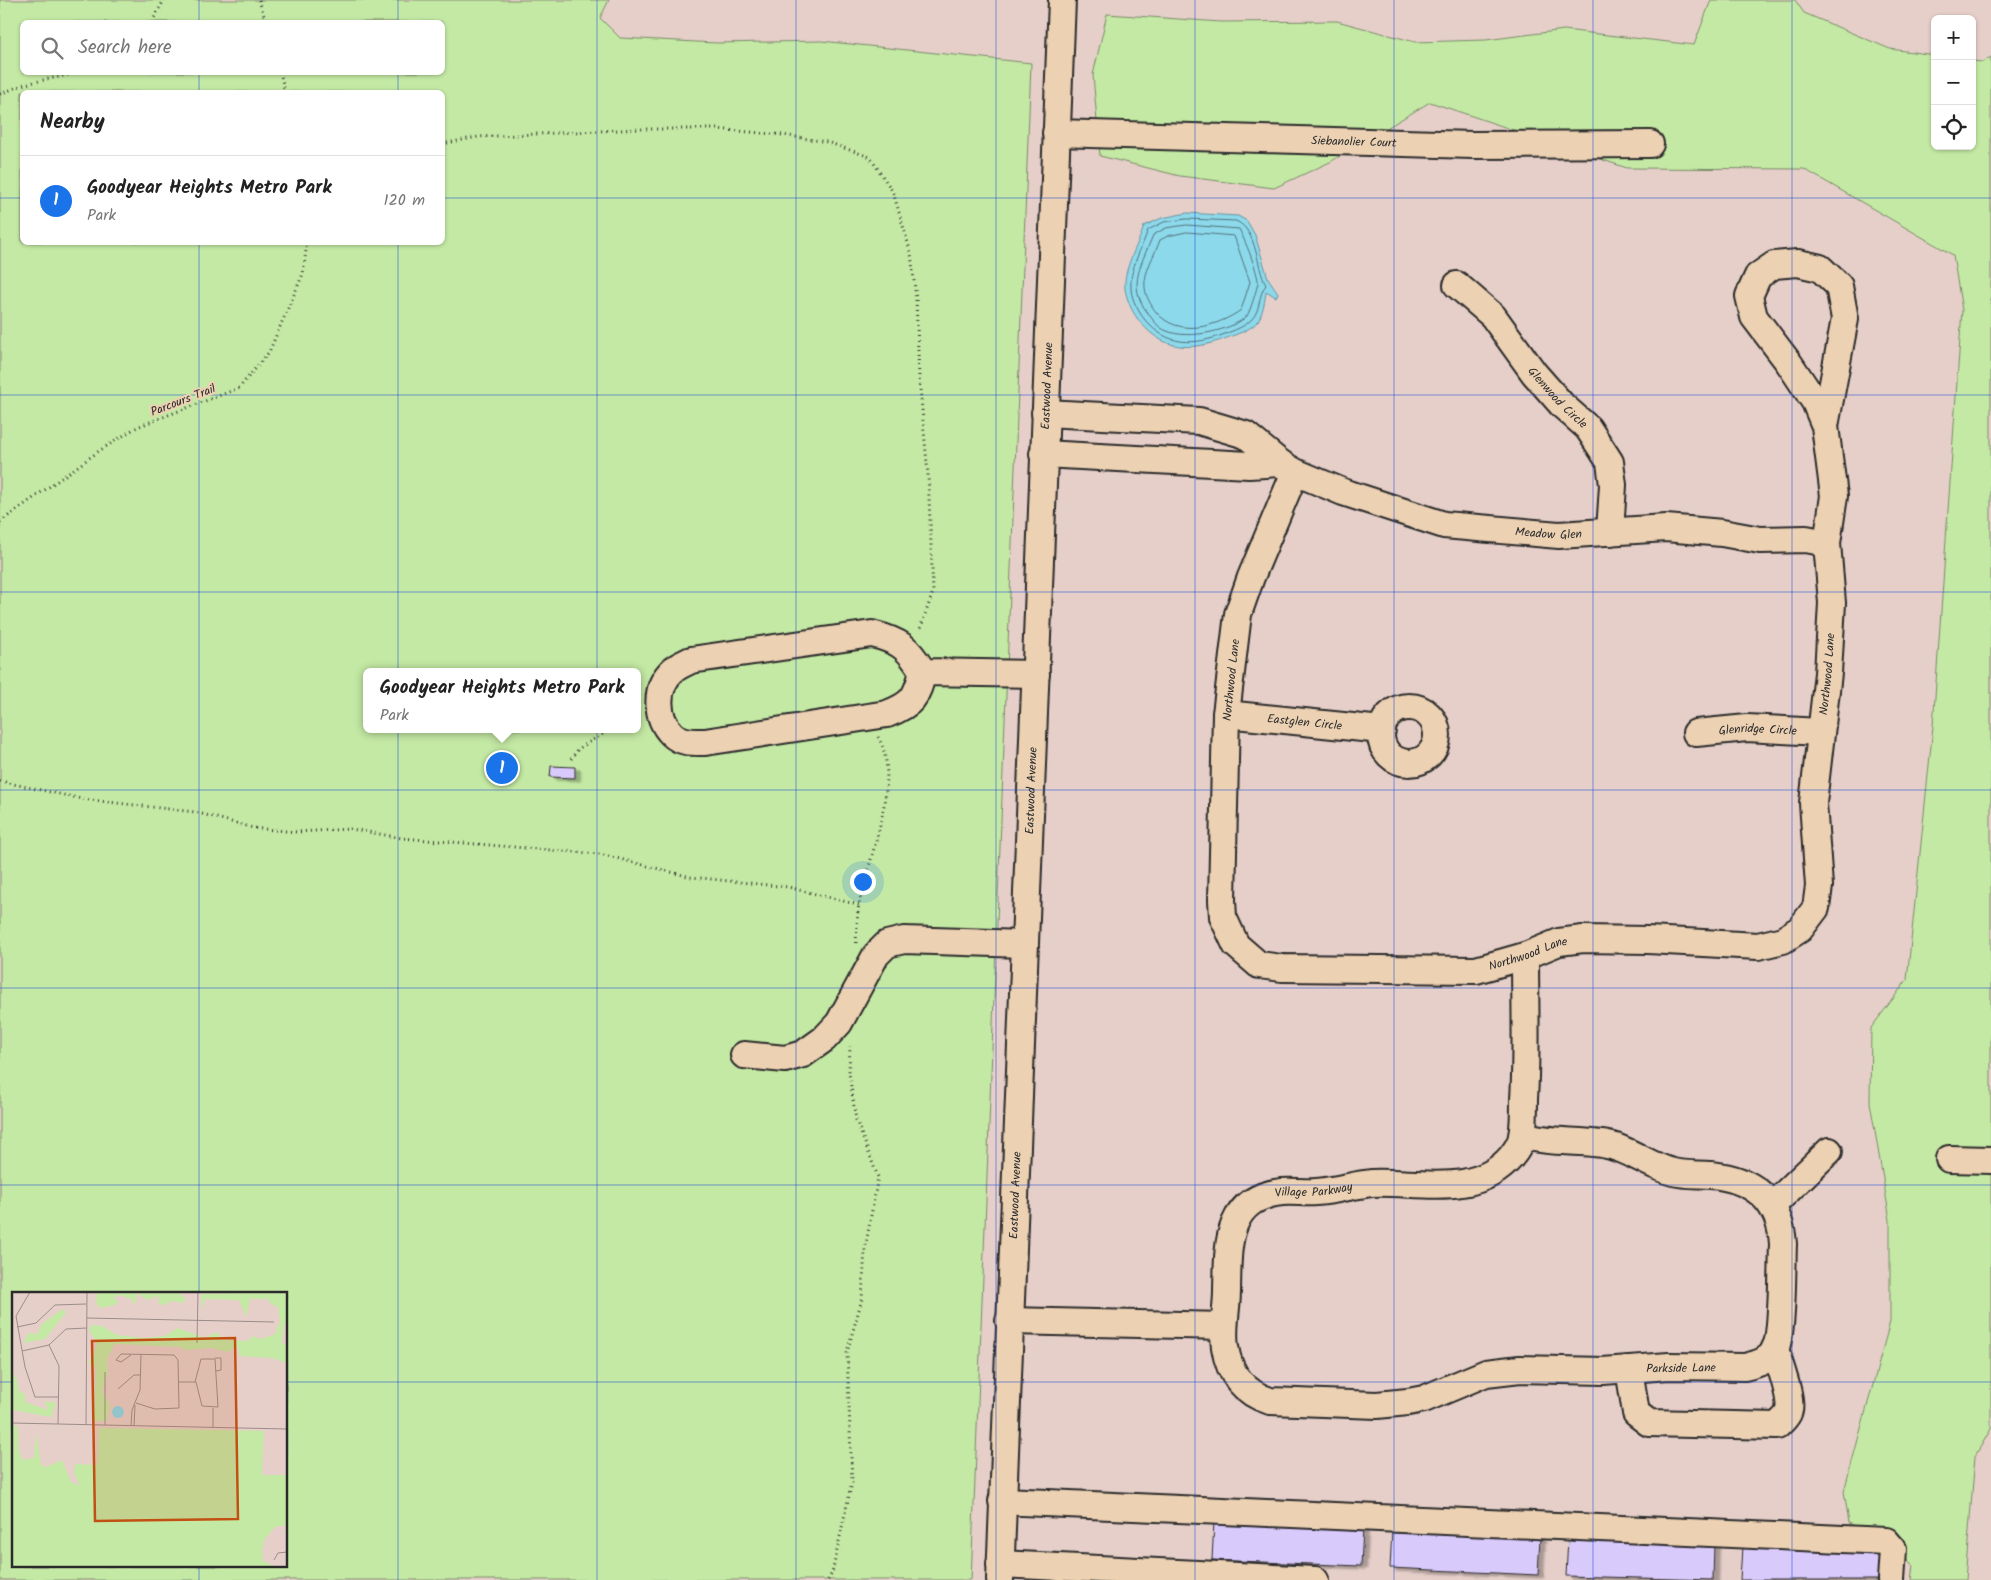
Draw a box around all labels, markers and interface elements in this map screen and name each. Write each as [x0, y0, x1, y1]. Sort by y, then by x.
map controls [1931, 15, 1976, 150]
button: + [1931, 15, 1976, 60]
search box [20, 20, 445, 75]
text: Search here [78, 33, 172, 63]
icon: search [38, 34, 66, 62]
button: − [1931, 60, 1976, 105]
button: locate [1931, 105, 1976, 150]
text: Nearby [40, 106, 105, 139]
street label: Siebanolier Court [1311, 131, 1397, 153]
text: Goodyear Heights Metro Park [87, 173, 332, 203]
text: 1 [54, 188, 58, 213]
text: 120 m [384, 188, 425, 213]
text: Park [87, 203, 116, 228]
street label: Eastwood Avenue [1036, 341, 1059, 430]
street label: Glenwood Circle [1523, 363, 1592, 434]
street label: Parcours Trail [148, 379, 219, 422]
street label: Meadow Glen [1514, 522, 1583, 545]
street label: Northwood Lane [1814, 632, 1840, 716]
street label: Northwood Lane [1218, 638, 1245, 722]
popup [363, 668, 641, 733]
text: Goodyear Heights Metro Park [380, 673, 624, 703]
text: Park [380, 703, 409, 728]
street label: Eastglen Circle [1266, 709, 1344, 736]
street label: Glenridge Circle [1718, 719, 1798, 741]
street label: Eastwood Avenue [1020, 746, 1043, 835]
pin: 1 [486, 749, 518, 787]
your location [850, 869, 876, 895]
street label: Northwood Lane [1486, 932, 1569, 976]
street label: Eastwood Avenue [1004, 1151, 1027, 1239]
street label: Village Parkway [1274, 1177, 1355, 1203]
inset map [12, 1292, 288, 1568]
street label: Parkside Lane [1646, 1358, 1717, 1379]

